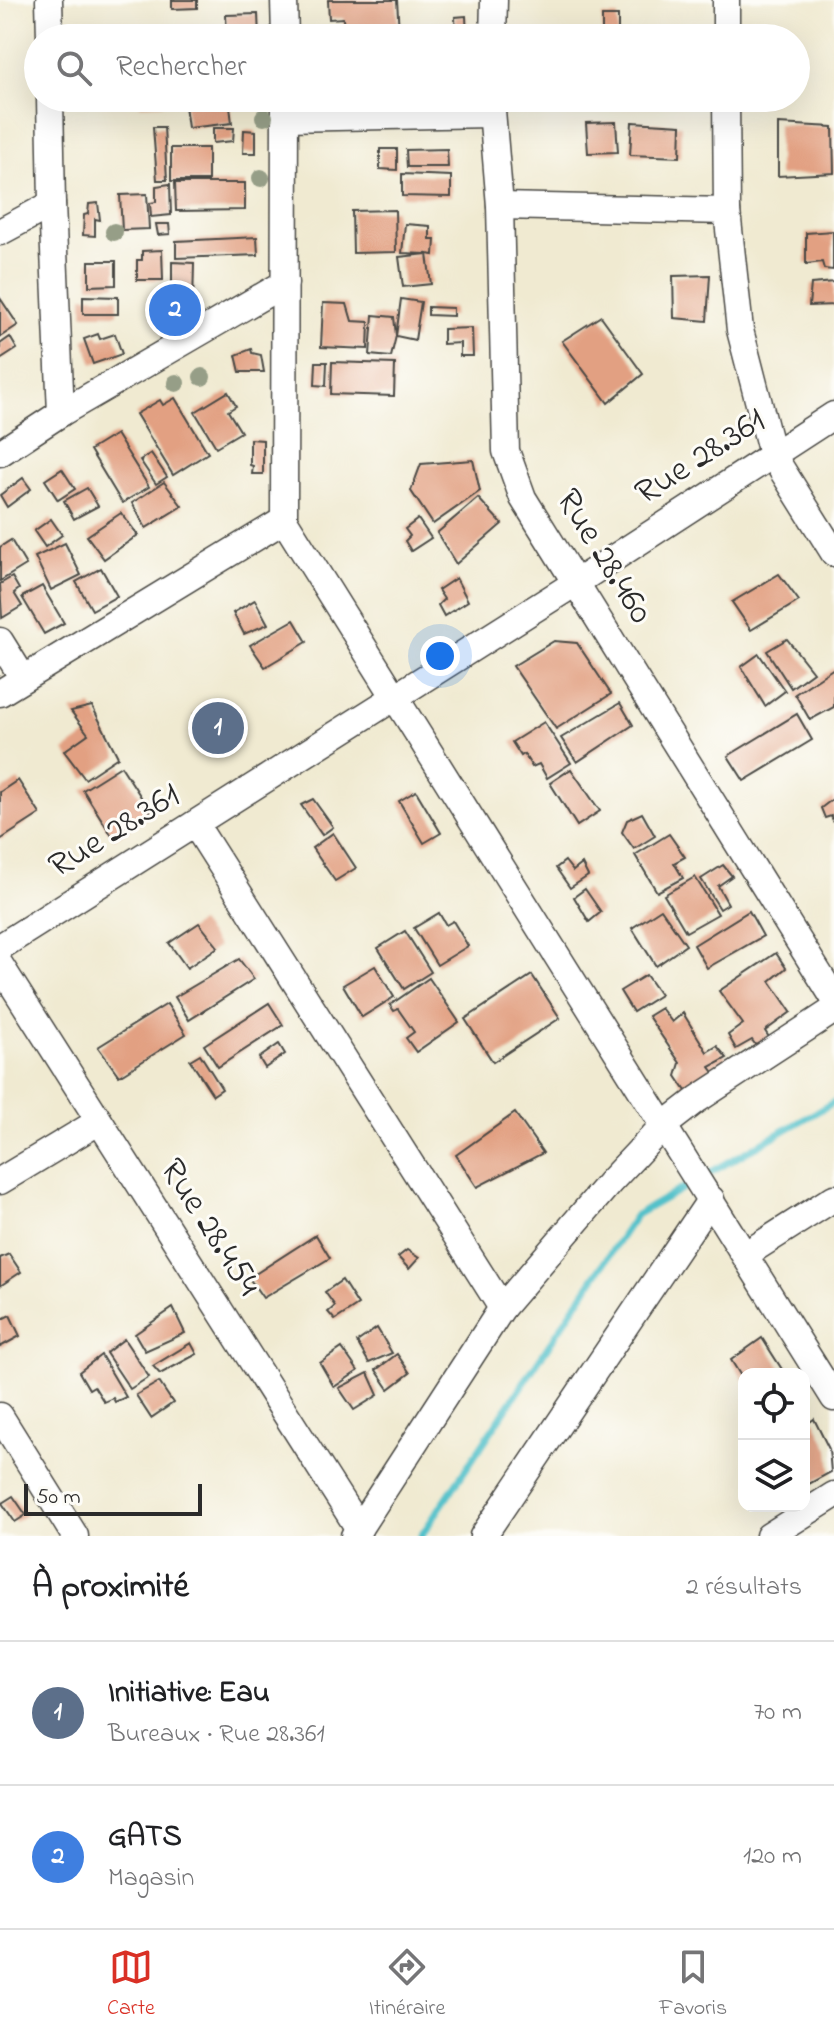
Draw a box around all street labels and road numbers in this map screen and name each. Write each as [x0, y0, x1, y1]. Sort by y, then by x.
street label: Rue 28.361 [625, 396, 777, 520]
street label: Rue 28.460 [541, 479, 665, 635]
street label: Rue 28.361 [39, 771, 191, 893]
street label: Rue 28.454 [145, 1149, 273, 1307]

